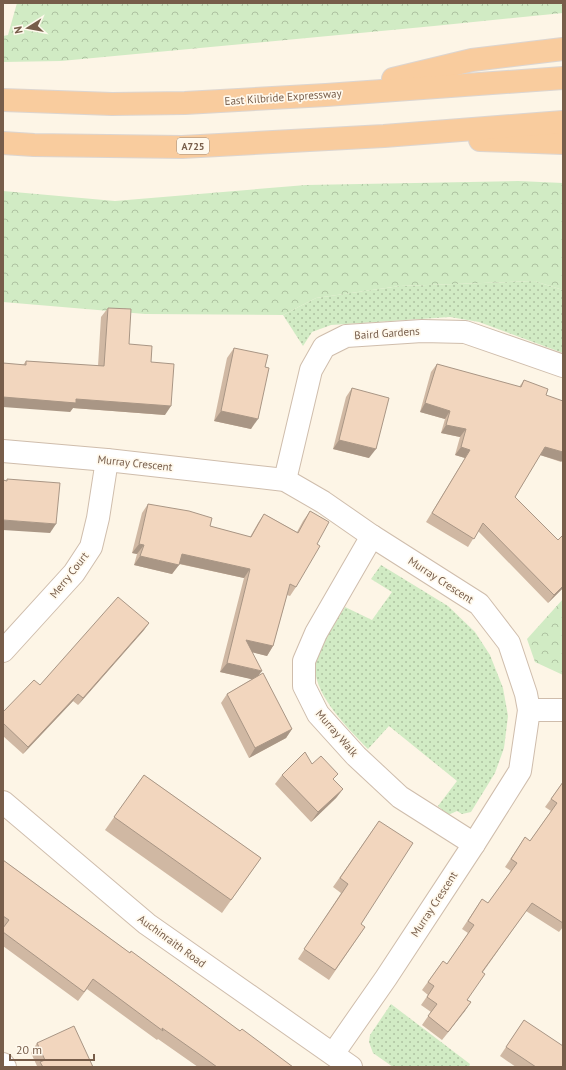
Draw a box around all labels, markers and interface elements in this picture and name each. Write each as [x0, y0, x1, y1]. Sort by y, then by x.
north arrow [8, 8, 48, 48]
text: N [11, 25, 26, 35]
street label: East Kilbride Expressway [224, 86, 343, 108]
road number: A725 [177, 138, 209, 154]
street label: Baird Gardens [354, 324, 421, 342]
street label: Murray Crescent [97, 452, 173, 474]
street label: Merry Court [47, 549, 92, 601]
street label: Murray Crescent [406, 554, 477, 607]
street label: Murray Walk [313, 707, 362, 760]
street label: Murray Crescent [408, 868, 461, 939]
street label: Auchinraith Road [135, 912, 209, 970]
scale bar [10, 1036, 94, 1062]
text: 20 m [16, 1042, 42, 1057]

